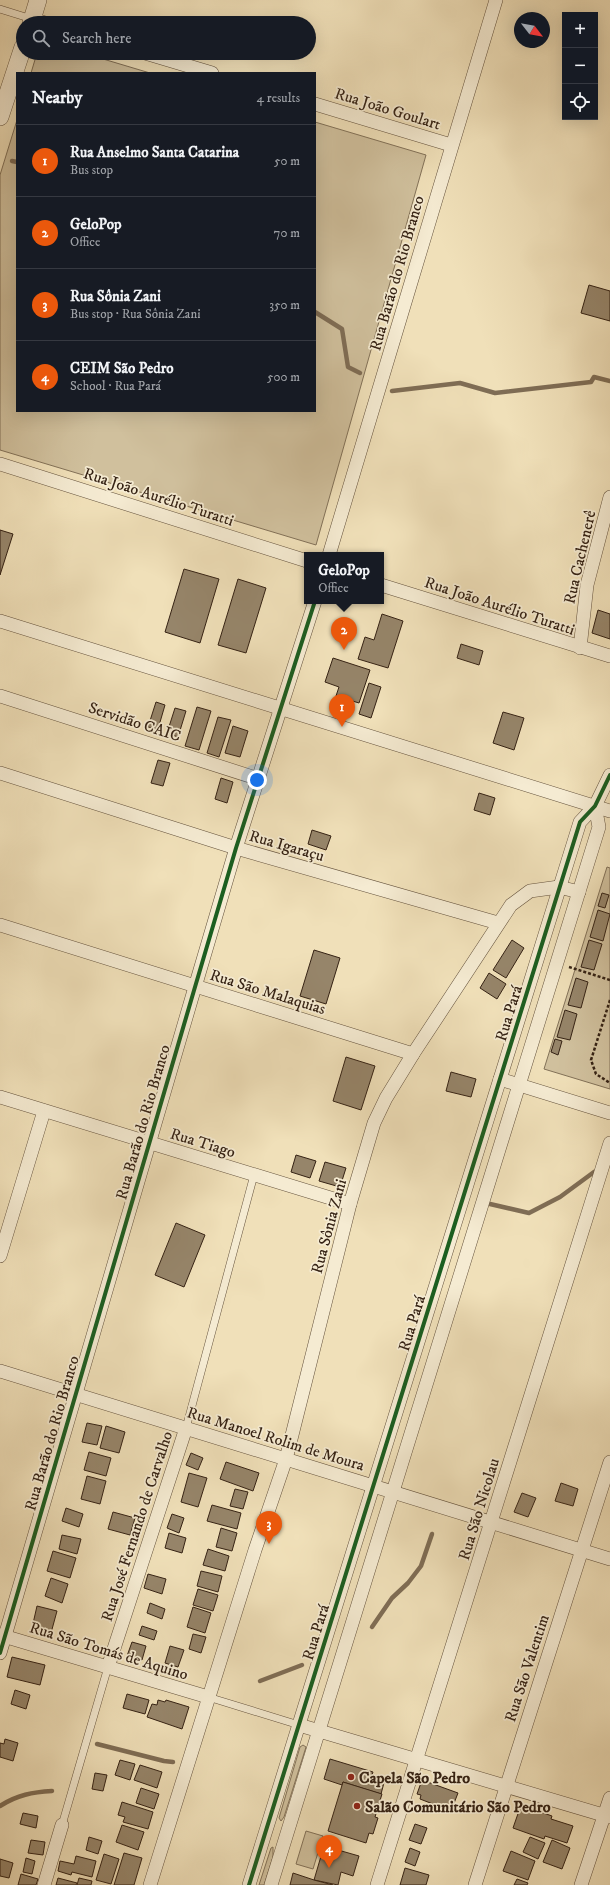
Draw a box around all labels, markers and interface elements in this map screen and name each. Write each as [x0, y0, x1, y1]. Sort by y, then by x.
north arrow [514, 12, 550, 48]
map controls [562, 12, 598, 120]
button: + [562, 12, 598, 48]
search box [16, 16, 316, 60]
icon: search [30, 27, 52, 49]
text: Search here [62, 29, 131, 48]
button: − [562, 48, 598, 84]
street label: Rua João Goulart [332, 83, 443, 135]
button: locate [562, 84, 598, 120]
text: Nearby [32, 87, 82, 109]
text: 4 results [257, 90, 300, 106]
text: Rua Anselmo Santa Catarina [70, 143, 239, 162]
text: 1 [43, 153, 47, 169]
text: 50 m [274, 153, 300, 169]
text: Bus stop [70, 162, 113, 178]
street label: Rua Barão do Rio Branco [365, 193, 429, 353]
text: GeloPop [70, 215, 122, 234]
text: 2 [42, 225, 48, 241]
text: 70 m [274, 225, 300, 241]
text: Office [70, 234, 100, 250]
text: Rua Sônia Zani [70, 287, 161, 306]
text: 3 [43, 297, 47, 313]
text: 350 m [269, 297, 300, 313]
text: Bus stop · Rua Sônia Zani [70, 306, 201, 322]
text: CEIM São Pedro [70, 359, 174, 378]
text: 4 [41, 369, 49, 385]
text: 500 m [267, 369, 300, 385]
text: School · Rua Pará [70, 378, 161, 394]
street label: Rua João Aurélio Turatti [81, 463, 236, 531]
street label: Rua Cachenerê [560, 508, 601, 606]
popup [304, 552, 384, 604]
text: GeloPop [318, 561, 370, 580]
street label: Rua João Aurélio Turatti [422, 572, 577, 640]
text: Office [318, 580, 349, 596]
pin: 2 [331, 617, 357, 650]
pin: 1 [329, 694, 355, 727]
street label: Servidão CAIC [86, 698, 184, 746]
your location [247, 770, 267, 790]
street label: Rua Igaraçu [247, 826, 327, 866]
street label: Rua São Malaquias [207, 965, 328, 1019]
street label: Rua Pará [491, 983, 527, 1044]
street label: Rua Barão do Rio Branco [111, 1042, 175, 1202]
street label: Rua Tiago [168, 1124, 238, 1162]
street label: Rua Sônia Zani [307, 1177, 351, 1276]
street label: Rua Pará [394, 1293, 430, 1354]
street label: Rua Barão do Rio Branco [20, 1353, 84, 1513]
street label: Rua Manoel Rolim de Moura [185, 1402, 367, 1476]
street label: Rua José Fernando de Carvalho [97, 1428, 177, 1624]
street label: Rua São Nicolau [454, 1456, 504, 1563]
pin: 3 [256, 1511, 282, 1544]
street label: Rua Pará [298, 1602, 334, 1663]
street label: Rua São Valentim [500, 1612, 554, 1725]
street label: Rua São Tomás de Aquino [27, 1617, 191, 1685]
place label: Capela São Pedro [359, 1768, 470, 1788]
marker: Capela São Pedro [346, 1772, 356, 1782]
place label: Salão Comunitário São Pedro [365, 1797, 551, 1817]
marker: Salão Comunitário São Pedro [352, 1801, 362, 1811]
pin: 4 [316, 1835, 342, 1868]

